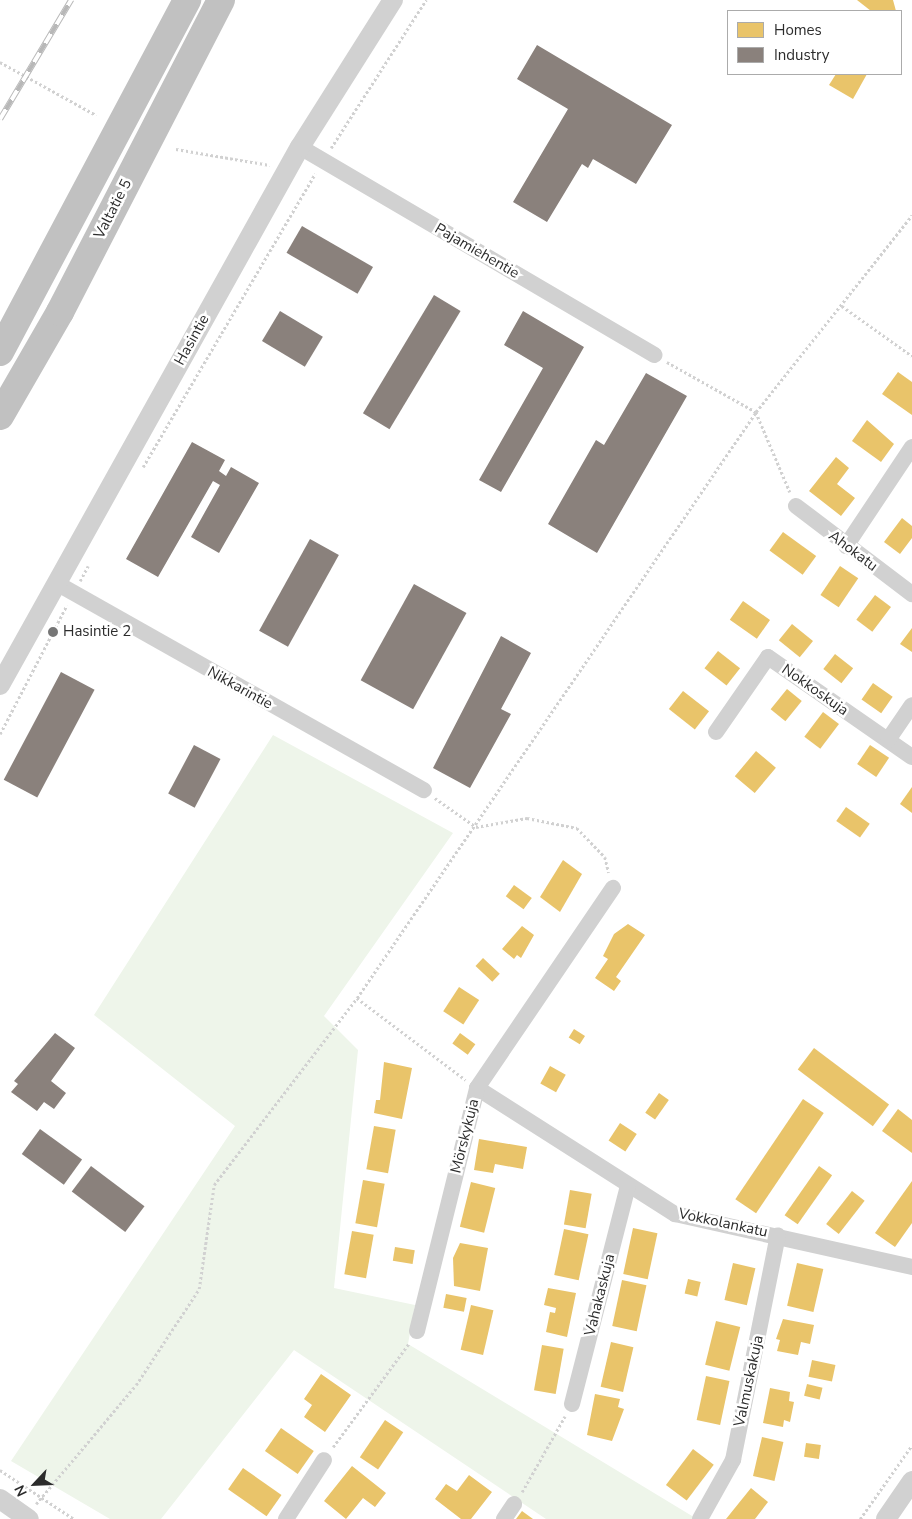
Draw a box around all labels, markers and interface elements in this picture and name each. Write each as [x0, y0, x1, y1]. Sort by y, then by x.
legend [727, 10, 902, 75]
text: Homes [774, 20, 822, 40]
text: Industry [774, 45, 829, 65]
street label: Valtatie 5 [90, 176, 136, 242]
street label: Pajamiehentie [432, 220, 522, 282]
street label: Hasintie [171, 311, 213, 369]
street label: Ahokatu [825, 527, 881, 575]
place label: Hasintie 2 [63, 623, 131, 641]
marker: Hasintie 2 [47, 626, 59, 638]
street label: Nokkoskuja [778, 660, 852, 720]
street label: Nikkarintie [204, 663, 276, 713]
street label: Mörskykuja [447, 1097, 483, 1175]
street label: Vokkolankatu [677, 1205, 769, 1241]
street label: Vahakaskuja [581, 1252, 619, 1338]
street label: Valmuskakuja [731, 1334, 767, 1428]
north arrow [10, 1459, 60, 1509]
text: N [10, 1482, 32, 1499]

